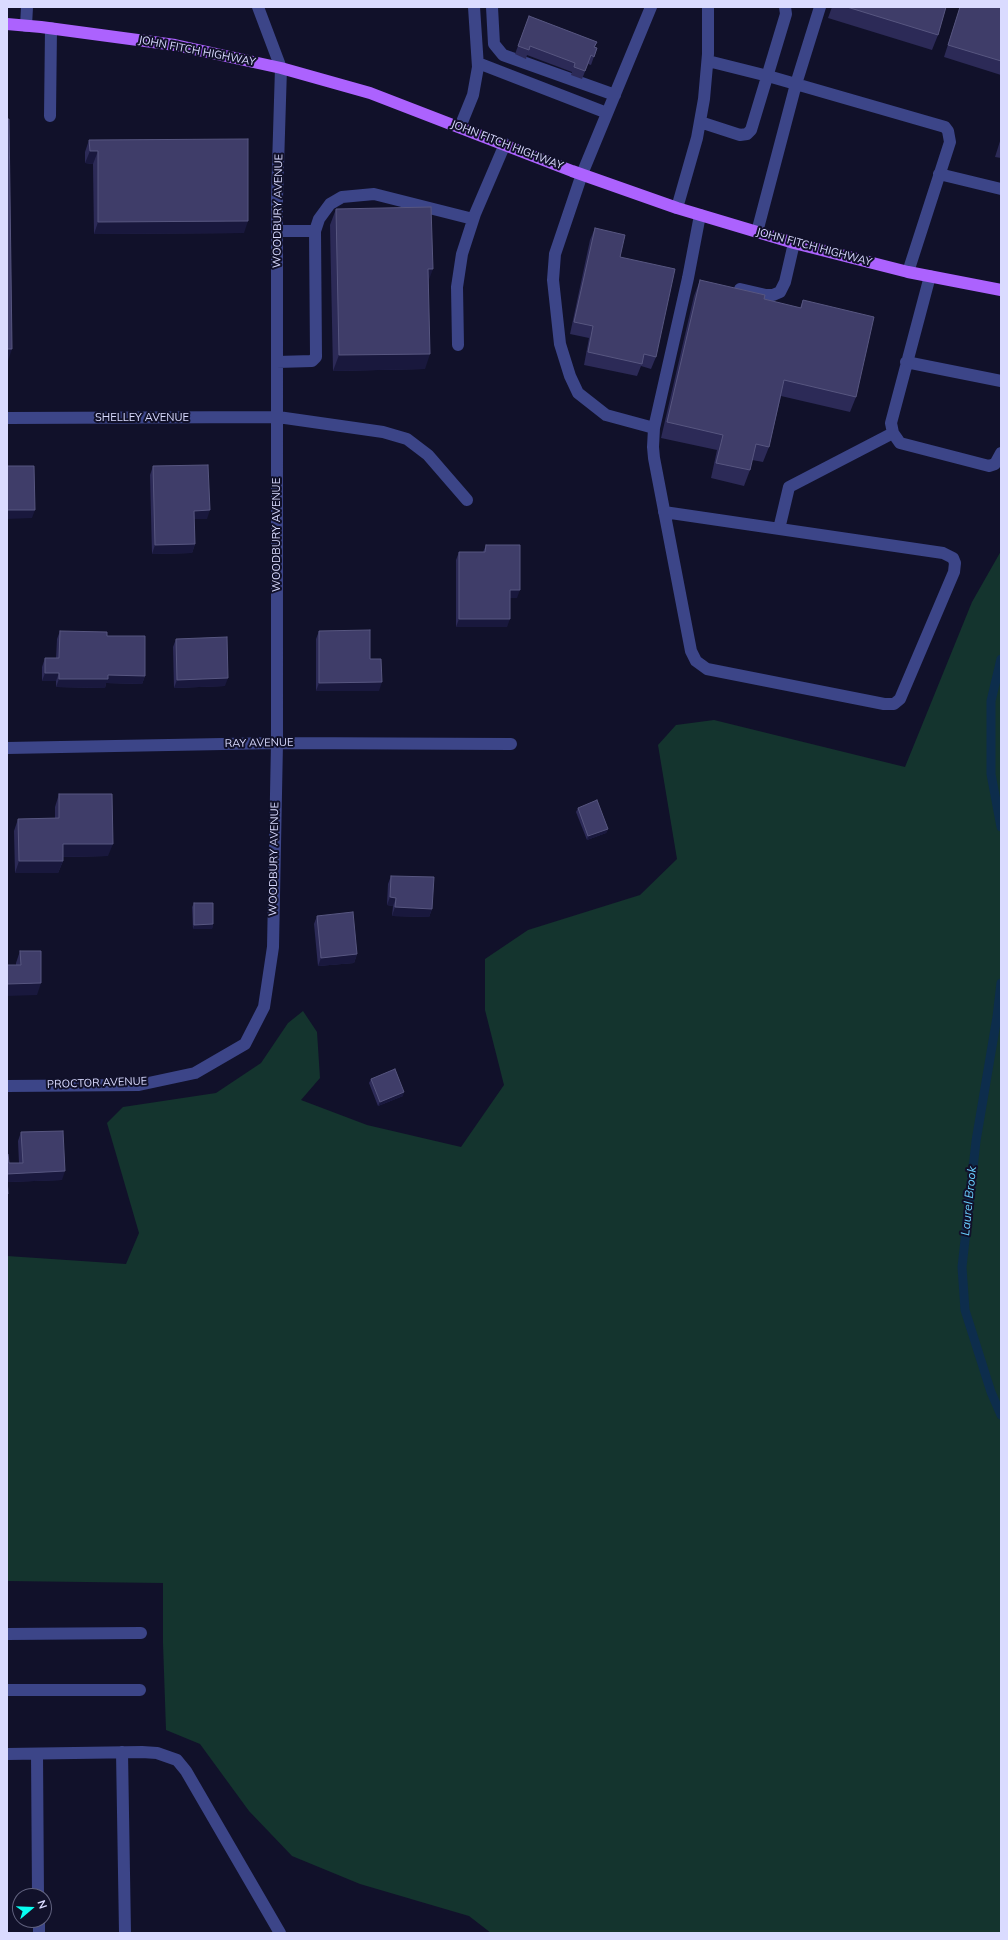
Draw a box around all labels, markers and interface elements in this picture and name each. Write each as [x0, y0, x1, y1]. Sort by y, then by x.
street label: JOHN FITCH HIGHWAY [137, 33, 257, 69]
street label: JOHN FITCH HIGHWAY [449, 118, 565, 172]
street label: WOODBURY AVENUE [270, 154, 286, 268]
street label: JOHN FITCH HIGHWAY [755, 225, 873, 269]
street label: SHELLEY AVENUE [95, 411, 189, 425]
street label: WOODBURY AVENUE [270, 478, 284, 592]
street label: RAY AVENUE [225, 736, 293, 750]
street label: WOODBURY AVENUE [266, 802, 282, 916]
street label: PROCTOR AVENUE [47, 1075, 147, 1091]
water label: Laurel Brook [958, 1166, 980, 1236]
north arrow [12, 1888, 52, 1928]
text: N [34, 1898, 50, 1911]

